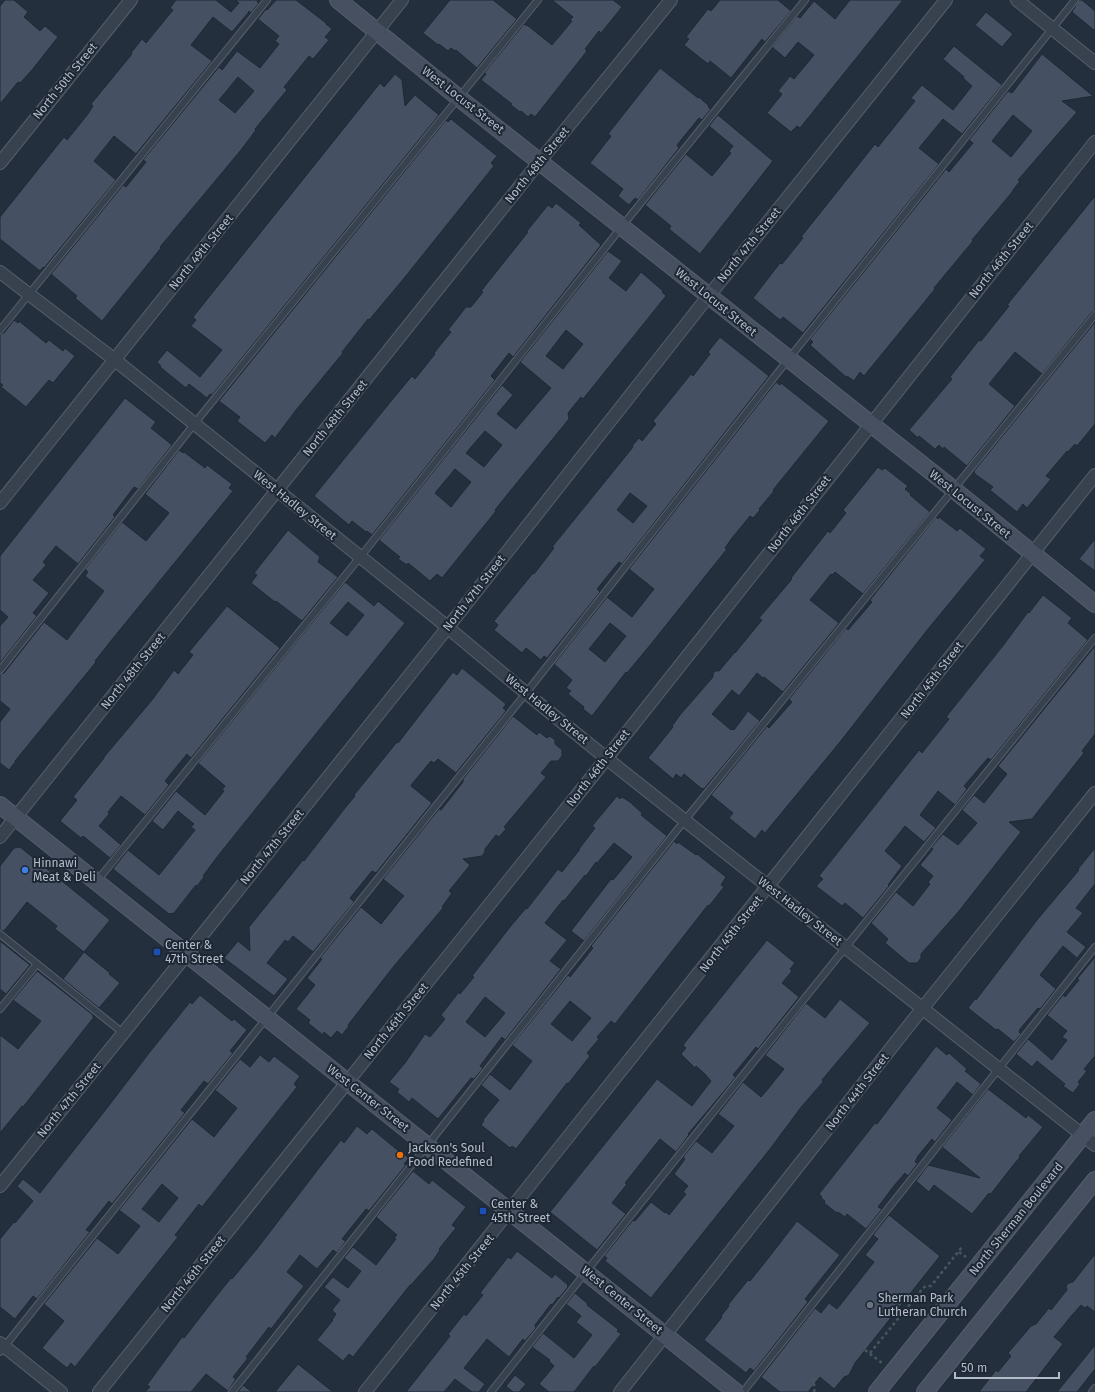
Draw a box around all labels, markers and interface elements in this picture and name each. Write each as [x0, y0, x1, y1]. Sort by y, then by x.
street label: North 50th Street [30, 39, 100, 122]
street label: West Locust Street [419, 64, 507, 137]
street label: North 48th Street [502, 123, 573, 206]
street label: North 47th Street [714, 204, 784, 286]
street label: North 49th Street [166, 211, 236, 293]
street label: North 46th Street [966, 218, 1037, 301]
street label: West Locust Street [673, 265, 760, 339]
street label: North 48th Street [300, 376, 371, 459]
street label: West Hadley Street [251, 467, 340, 543]
street label: West Locust Street [927, 467, 1014, 541]
street label: North 46th Street [764, 472, 834, 555]
street label: North 47th Street [440, 552, 509, 634]
street label: North 48th Street [98, 629, 169, 712]
street label: North 45th Street [898, 638, 967, 721]
street label: West Hadley Street [503, 671, 592, 747]
street label: North 46th Street [563, 726, 633, 809]
street label: North 47th Street [237, 806, 307, 888]
place label: Hinnawi Meat & Deli [33, 856, 96, 884]
marker: Hinnawi Meat & Deli [20, 865, 30, 875]
street label: West Hadley Street [755, 874, 845, 949]
street label: North 45th Street [697, 892, 766, 975]
place label: Center & 47th Street [165, 938, 224, 966]
marker: Center & 47th Street [152, 947, 162, 957]
street label: North 46th Street [361, 979, 432, 1062]
street label: North 44th Street [822, 1050, 892, 1133]
street label: North 47th Street [34, 1059, 104, 1141]
street label: West Center Street [324, 1062, 412, 1135]
place label: Jackson's Soul Food Redefined [408, 1141, 493, 1169]
marker: Jackson's Soul Food Redefined [395, 1150, 405, 1160]
street label: North Sherman Boulevard [966, 1160, 1066, 1278]
place label: Center & 45th Street [491, 1197, 551, 1225]
marker: Center & 45th Street [478, 1206, 488, 1216]
street label: North 45th Street [427, 1231, 497, 1313]
street label: North 46th Street [158, 1232, 229, 1315]
street label: West Center Street [579, 1263, 666, 1338]
place label: Sherman Park Lutheran Church [878, 1291, 967, 1319]
marker: Sherman Park Lutheran Church [865, 1300, 875, 1310]
scale bar [955, 1354, 1059, 1380]
text: 50 m [961, 1361, 987, 1375]

